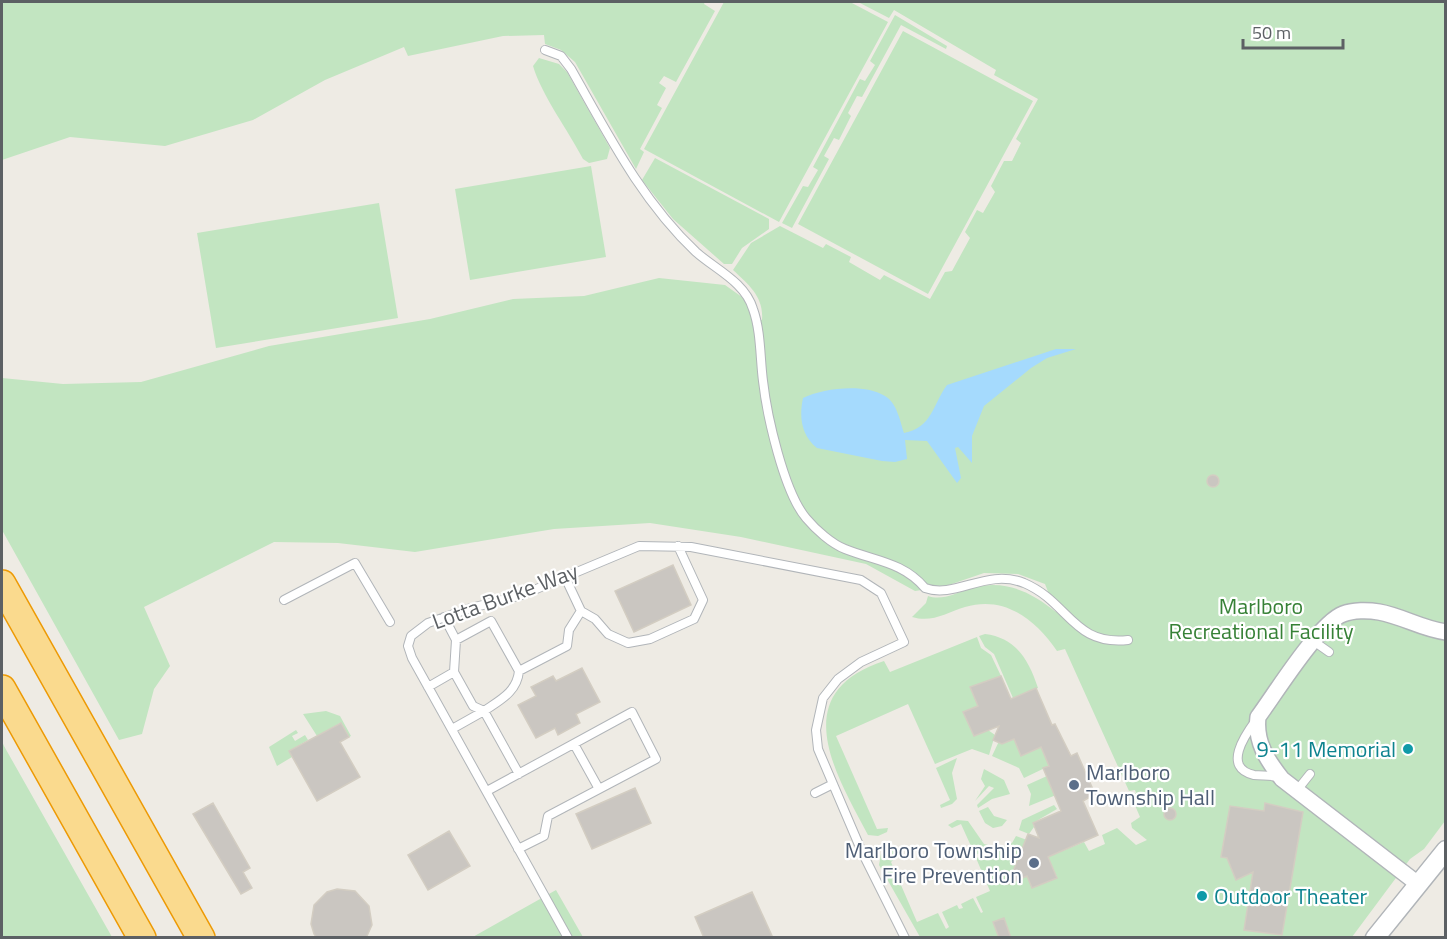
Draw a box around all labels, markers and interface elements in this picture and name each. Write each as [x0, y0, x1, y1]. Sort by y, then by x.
scale bar [1243, 12, 1344, 50]
text: 50 m [1252, 19, 1291, 46]
street label: Lotta Burke Way [427, 554, 583, 638]
park label: Marlboro Recreational Facility [1168, 589, 1354, 648]
place label: 9-11 Memorial [1257, 732, 1396, 766]
marker: 9-11 Memorial [1401, 742, 1415, 756]
place label: Marlboro Township Hall [1086, 755, 1215, 814]
marker: Marlboro Township Hall [1067, 778, 1081, 792]
place label: Marlboro Township Fire Prevention [845, 833, 1022, 892]
marker: Marlboro Township Fire Prevention [1027, 856, 1041, 870]
place label: Outdoor Theater [1214, 879, 1368, 913]
marker: Outdoor Theater [1195, 889, 1209, 903]

